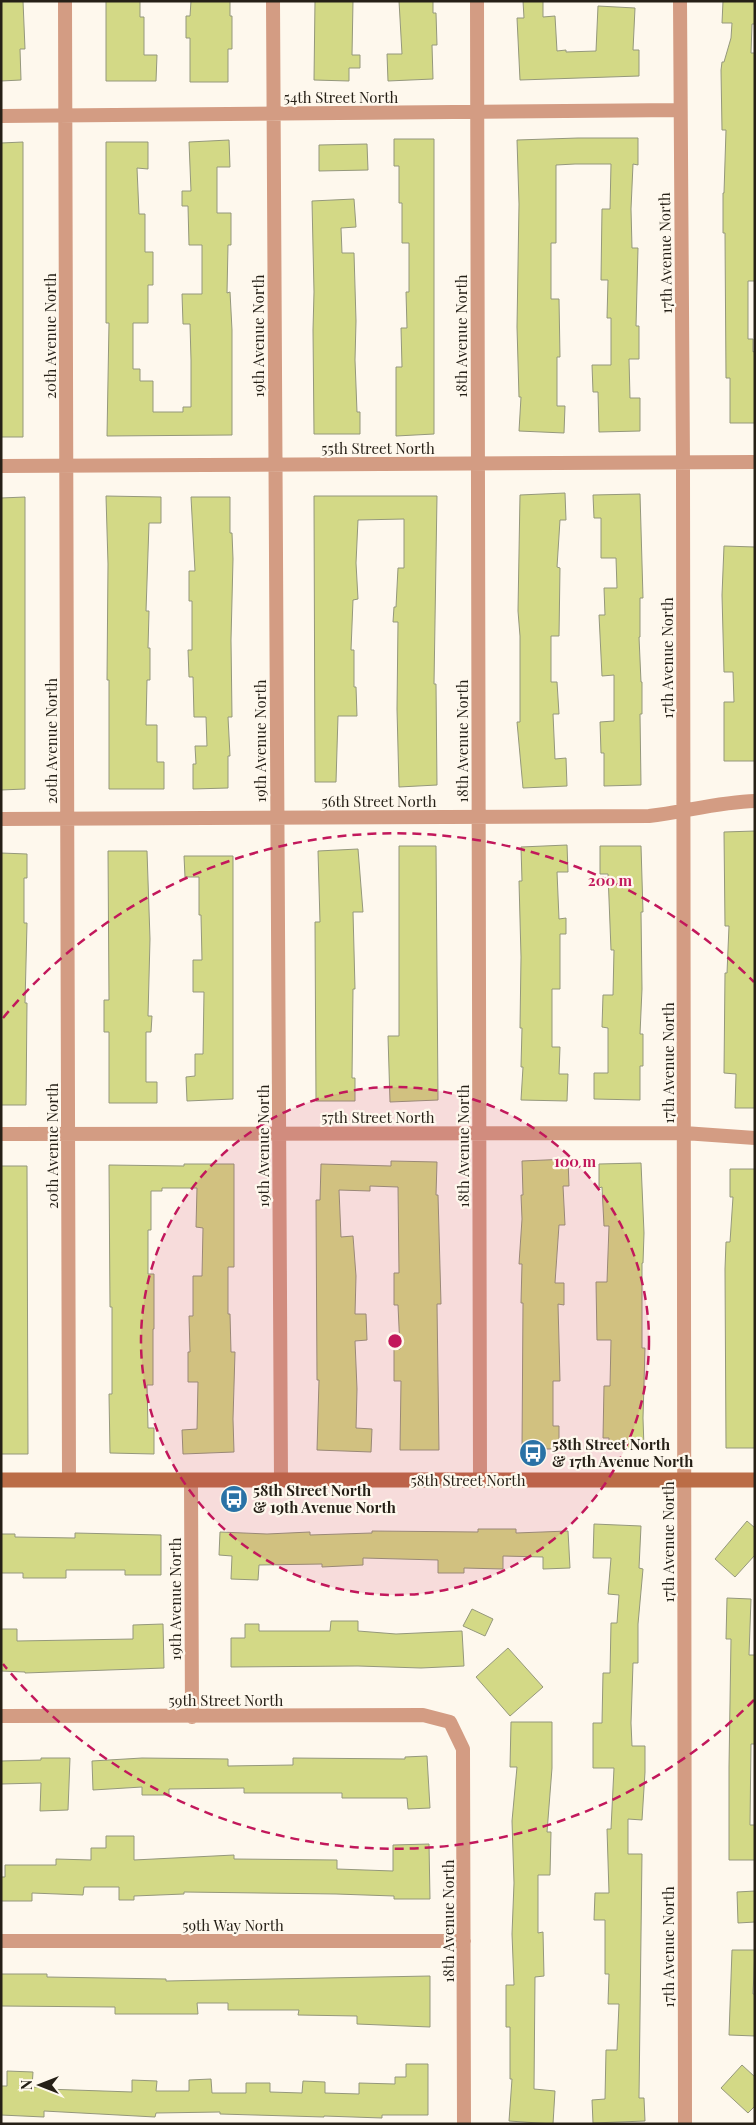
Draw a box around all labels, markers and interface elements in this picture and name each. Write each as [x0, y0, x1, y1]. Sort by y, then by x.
street label: 54th Street North [284, 87, 398, 107]
street label: 17th Avenue North [654, 192, 676, 314]
street label: 20th Avenue North [40, 273, 60, 399]
street label: 19th Avenue North [248, 274, 268, 398]
street label: 18th Avenue North [451, 274, 471, 398]
street label: 55th Street North [321, 438, 435, 458]
street label: 17th Avenue North [657, 597, 677, 719]
street label: 20th Avenue North [41, 678, 61, 804]
street label: 19th Avenue North [250, 679, 270, 803]
street label: 18th Avenue North [452, 679, 472, 803]
street label: 56th Street North [322, 791, 437, 811]
text: 200 m [588, 870, 633, 890]
street label: 17th Avenue North [658, 1002, 678, 1124]
street label: 20th Avenue North [42, 1083, 62, 1209]
street label: 19th Avenue North [253, 1084, 273, 1208]
street label: 18th Avenue North [453, 1084, 473, 1208]
street label: 57th Street North [321, 1107, 435, 1127]
text: 100 m [554, 1151, 597, 1171]
centre of rings [386, 1332, 404, 1350]
place label: 58th Street North & 17th Avenue North [552, 1434, 694, 1471]
bus stop icon: 58th Street North & 17th Avenue North [518, 1438, 548, 1468]
street label: 58th Street North [411, 1470, 526, 1490]
place label: 58th Street North & 19th Avenue North [253, 1480, 396, 1517]
street label: 17th Avenue North [658, 1481, 678, 1603]
bus stop icon: 58th Street North & 19th Avenue North [219, 1484, 249, 1514]
street label: 19th Avenue North [165, 1537, 185, 1661]
street label: 59th Street North [169, 1690, 284, 1710]
street label: 18th Avenue North [438, 1859, 458, 1983]
street label: 17th Avenue North [658, 1886, 678, 2008]
street label: 59th Way North [182, 1915, 284, 1935]
north arrow [15, 2060, 65, 2110]
text: N [17, 2080, 36, 2090]

